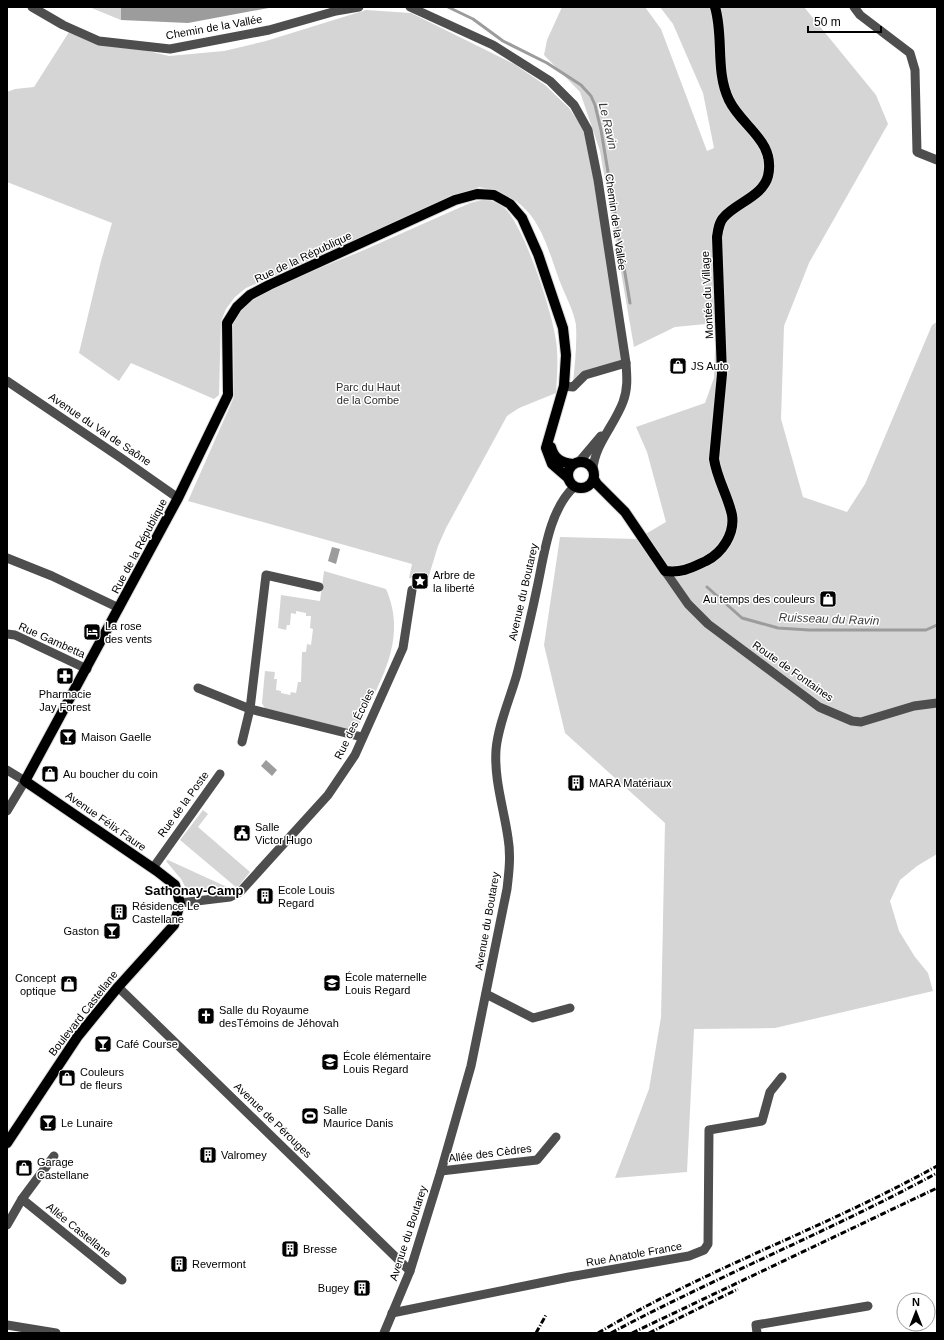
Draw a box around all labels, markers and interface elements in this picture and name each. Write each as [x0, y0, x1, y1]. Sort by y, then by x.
scale bar [808, 8, 881, 34]
street label: Chemin de la Vallée [165, 13, 263, 41]
text: 50 m [814, 15, 841, 29]
water label: Le Ravin [596, 101, 620, 151]
street label: Chemin de la Vallée [603, 173, 629, 271]
street label: Rue de la République [253, 229, 353, 285]
street label: Montée du Village [699, 251, 715, 339]
shop icon: JS Auto [668, 356, 688, 376]
place label: JS Auto [691, 360, 729, 372]
park label: Parc du Haut de la Combe [336, 381, 400, 406]
street label: Avenue du Val de Saône [47, 390, 153, 468]
street label: Rue de la République [109, 496, 169, 596]
street label: Avenue du Boutarey [506, 542, 540, 642]
place label: Arbre de la liberté [433, 569, 475, 594]
place icon: Arbre de la liberté [410, 571, 430, 591]
shop icon: Au temps des couleurs [818, 589, 838, 609]
place label: Au temps des couleurs [703, 593, 816, 605]
water label: Ruisseau du Ravin [778, 610, 880, 628]
street label: Rue Gambetta [17, 620, 88, 660]
place label: La rose des vents [105, 620, 153, 645]
hotel icon: La rose des vents [82, 622, 102, 642]
street label: Route de Fontaines [750, 639, 836, 704]
pharmacy icon: Pharmacie Jay Forest [55, 666, 75, 686]
street label: Rue des Écoles [332, 686, 376, 761]
place label: Pharmacie Jay Forest [39, 688, 91, 713]
bar icon: Maison Gaelle [58, 727, 78, 747]
place label: Maison Gaelle [81, 731, 151, 743]
shop icon: Au boucher du coin [40, 764, 60, 784]
place label: Au boucher du coin [63, 768, 158, 780]
street label: Rue de la Poste [155, 769, 211, 839]
building icon: MARA Matériaux [566, 773, 586, 793]
place label: MARA Matériaux [589, 777, 672, 789]
street label: Avenue Félix Faure [64, 789, 148, 853]
place label: Salle Victor Hugo [255, 821, 312, 846]
public building icon: Salle Victor Hugo [232, 823, 252, 843]
street label: Avenue du Boutarey [472, 870, 502, 971]
district label: Sathonay-Camp [145, 883, 244, 898]
place label: Ecole Louis Regard [278, 884, 335, 909]
building icon: Ecole Louis Regard [255, 886, 275, 906]
place label: Résidence Le Castellane [132, 900, 199, 925]
building icon: Résidence Le Castellane [109, 902, 129, 922]
bar icon: Gaston [102, 921, 122, 941]
place label: Gaston [64, 925, 99, 937]
street label: Boulevard Castellane [46, 968, 120, 1058]
place label: École maternelle Louis Regard [345, 971, 427, 996]
place label: Concept optique [15, 972, 56, 997]
school or university icon: École maternelle Louis Regard [322, 973, 342, 993]
shop icon: Concept optique [59, 974, 79, 994]
place label: Salle du Royaume desTémoins de Jéhovah [219, 1004, 339, 1029]
church icon: Salle du Royaume desTémoins de Jéhovah [196, 1006, 216, 1026]
bar icon: Café Course [93, 1034, 113, 1054]
place label: Café Course [116, 1038, 178, 1050]
place label: École élémentaire Louis Regard [343, 1050, 431, 1075]
school or university icon: École élémentaire Louis Regard [320, 1052, 340, 1072]
place label: Couleurs de fleurs [80, 1066, 125, 1091]
shop icon: Couleurs de fleurs [57, 1068, 77, 1088]
street label: Avenue de Pérouges [232, 1080, 314, 1160]
place label: Salle Maurice Danis [323, 1104, 394, 1129]
sports icon: Salle Maurice Danis [300, 1106, 320, 1126]
bar icon: Le Lunaire [38, 1113, 58, 1133]
place label: Le Lunaire [61, 1117, 113, 1129]
street label: Allée des Cèdres [448, 1142, 533, 1164]
building icon: Valromey [198, 1145, 218, 1165]
place label: Valromey [221, 1149, 267, 1161]
place label: Garage Castellane [37, 1156, 89, 1181]
shop icon: Garage Castellane [14, 1158, 34, 1178]
street label: Avenue du Boutarey [387, 1183, 429, 1282]
street label: Allée Castellane [44, 1200, 114, 1260]
building icon: Bresse [280, 1239, 300, 1259]
street label: Rue Anatole France [585, 1240, 683, 1268]
place label: Bresse [303, 1243, 337, 1255]
building icon: Revermont [169, 1254, 189, 1274]
place label: Revermont [192, 1258, 246, 1270]
building icon: Bugey [352, 1278, 372, 1298]
place label: Bugey [318, 1282, 349, 1294]
north arrow [896, 1292, 936, 1332]
text: N [912, 1296, 920, 1308]

